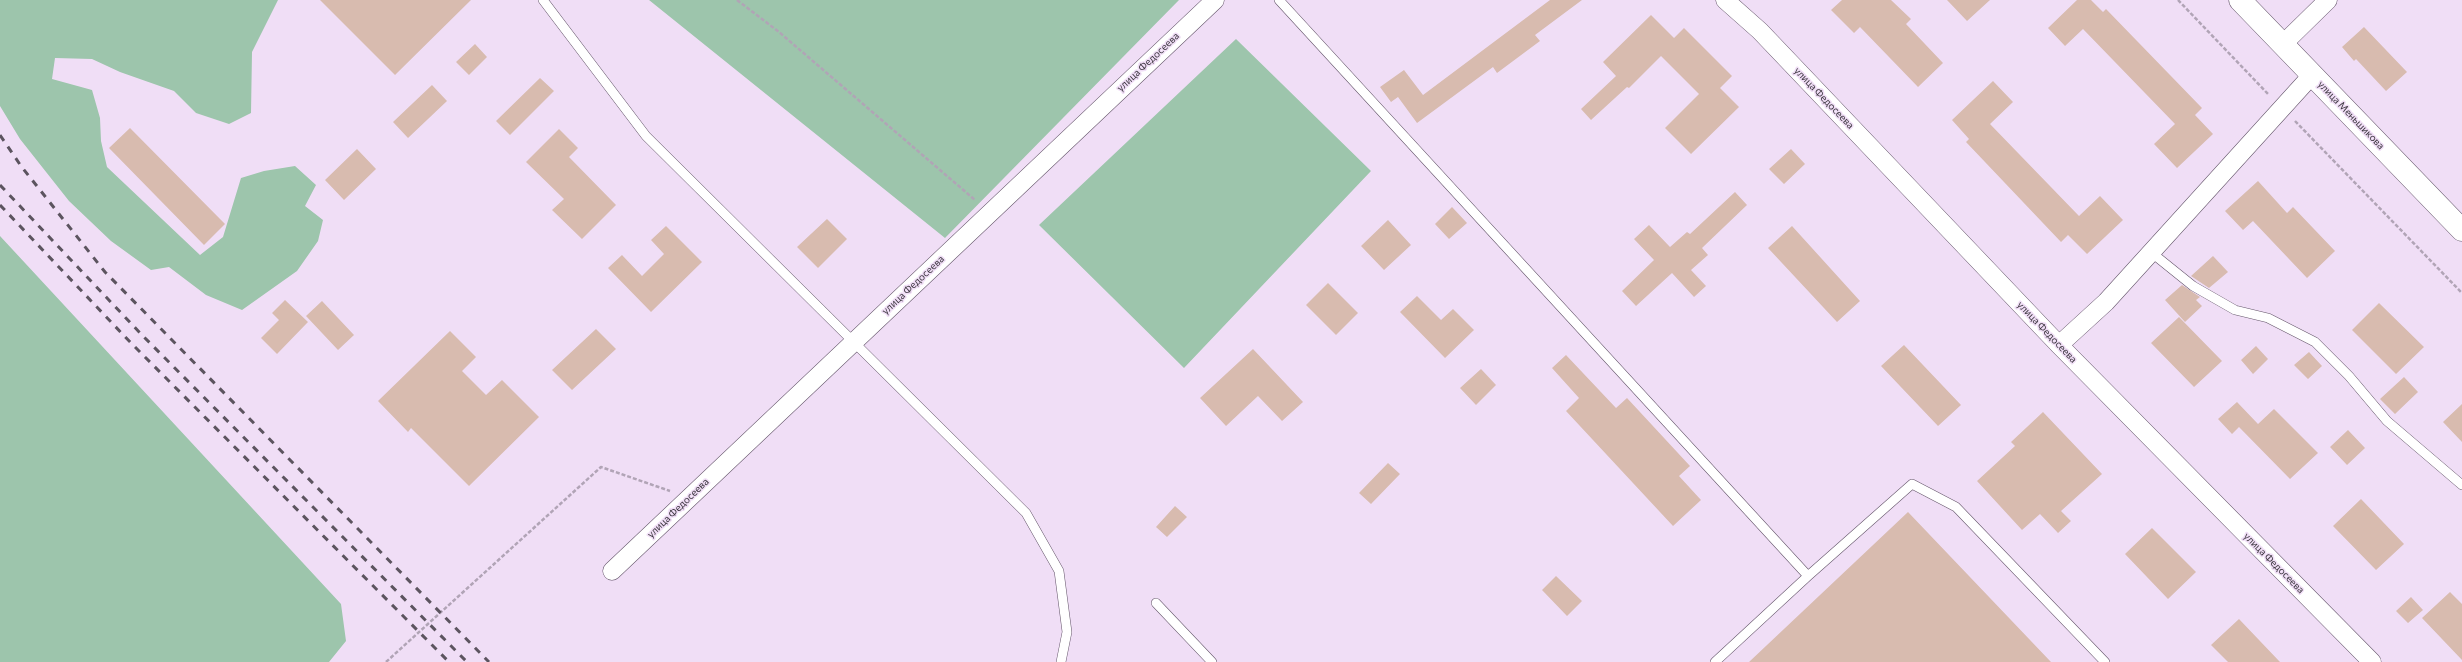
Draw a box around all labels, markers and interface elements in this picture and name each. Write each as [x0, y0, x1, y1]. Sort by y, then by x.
street label: улица Федосеева [1114, 30, 1182, 94]
street label: улица Федосеева [1792, 65, 1856, 131]
street label: улица Меньшикова [2315, 78, 2387, 152]
street label: улица Федосеева [879, 253, 947, 317]
street label: улица Федосеева [2015, 299, 2079, 365]
street label: улица Федосеева [645, 476, 711, 540]
street label: улица Федосеева [2241, 530, 2307, 596]

